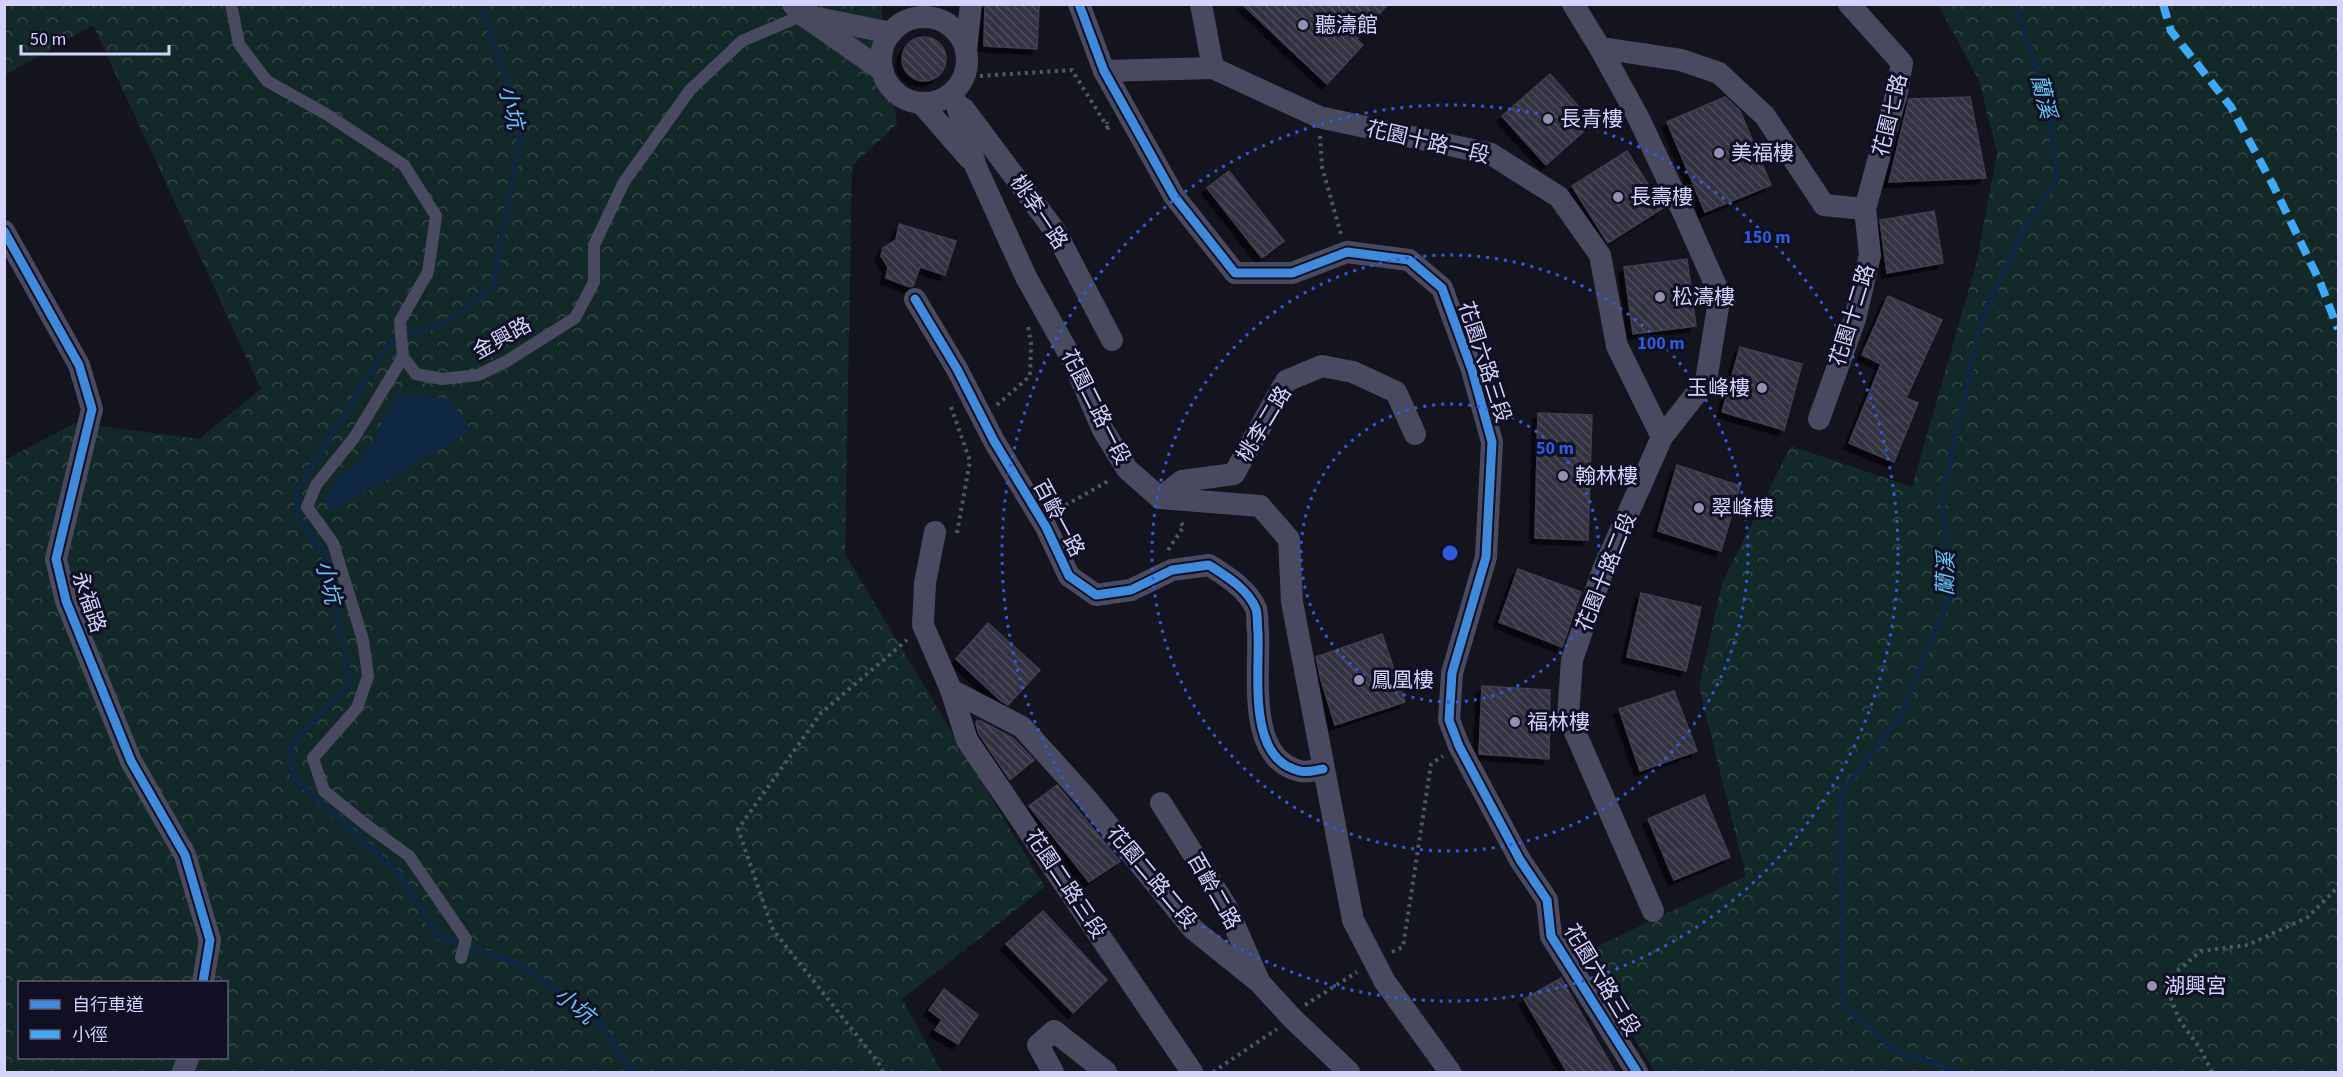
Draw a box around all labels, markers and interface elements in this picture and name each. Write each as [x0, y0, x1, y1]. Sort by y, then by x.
place label: 聽濤館 [1315, 10, 1378, 40]
scale bar [21, 18, 170, 56]
marker: 聽濤館 [1296, 18, 1310, 32]
text: 50 m [30, 27, 66, 52]
street label: 花園七路 [1865, 71, 1915, 159]
water label: 蘭溪 [2022, 71, 2065, 124]
water label: 小坑 [490, 82, 532, 135]
place label: 長青樓 [1560, 104, 1623, 134]
marker: 長青樓 [1541, 112, 1555, 126]
street label: 花園十路一段 [1363, 113, 1493, 171]
place label: 美福樓 [1731, 138, 1794, 168]
marker: 美福樓 [1712, 146, 1726, 160]
street label: 桃李一路 [1003, 169, 1075, 255]
place label: 長壽樓 [1630, 182, 1693, 212]
marker: 長壽樓 [1611, 190, 1625, 204]
text: 150 m [1743, 225, 1791, 250]
street label: 花園十二路 [1822, 260, 1882, 370]
place label: 松濤樓 [1672, 282, 1735, 312]
marker: 松濤樓 [1653, 290, 1667, 304]
street label: 花園六路三段 [1451, 297, 1519, 427]
street label: 金興路 [467, 310, 537, 366]
text: 100 m [1637, 331, 1685, 356]
street label: 花園二路一段 [1054, 344, 1138, 470]
place label: 玉峰樓 [1687, 373, 1750, 403]
street label: 桃李二路 [1230, 380, 1298, 468]
marker: 玉峰樓 [1755, 381, 1769, 395]
text: 50 m [1536, 436, 1574, 461]
place label: 翰林樓 [1575, 461, 1638, 491]
marker: 翰林樓 [1556, 469, 1570, 483]
street label: 百齡一路 [1026, 474, 1092, 562]
place label: 翠峰樓 [1711, 493, 1774, 523]
marker: 翠峰樓 [1692, 501, 1706, 515]
street label: 花園十路二段 [1568, 508, 1644, 636]
centre of rings [1440, 543, 1460, 563]
water label: 蘭溪 [1930, 549, 1962, 596]
water label: 小坑 [307, 557, 350, 610]
street label: 永福路 [65, 567, 113, 637]
place label: 鳳凰樓 [1371, 665, 1434, 695]
marker: 鳳凰樓 [1352, 673, 1366, 687]
place label: 福林樓 [1527, 707, 1590, 737]
marker: 福林樓 [1508, 715, 1522, 729]
street label: 花園二路二段 [1100, 819, 1204, 935]
street label: 花園二路三段 [1018, 823, 1114, 945]
street label: 百齡二路 [1180, 847, 1248, 935]
street label: 花園六路三段 [1557, 918, 1647, 1042]
place label: 湖興宮 [2164, 971, 2227, 1001]
marker: 湖興宮 [2145, 979, 2159, 993]
water label: 小坑 [547, 980, 604, 1034]
legend [18, 981, 228, 1059]
text: 自行車道 [72, 993, 144, 1018]
text: 小徑 [72, 1023, 108, 1048]

